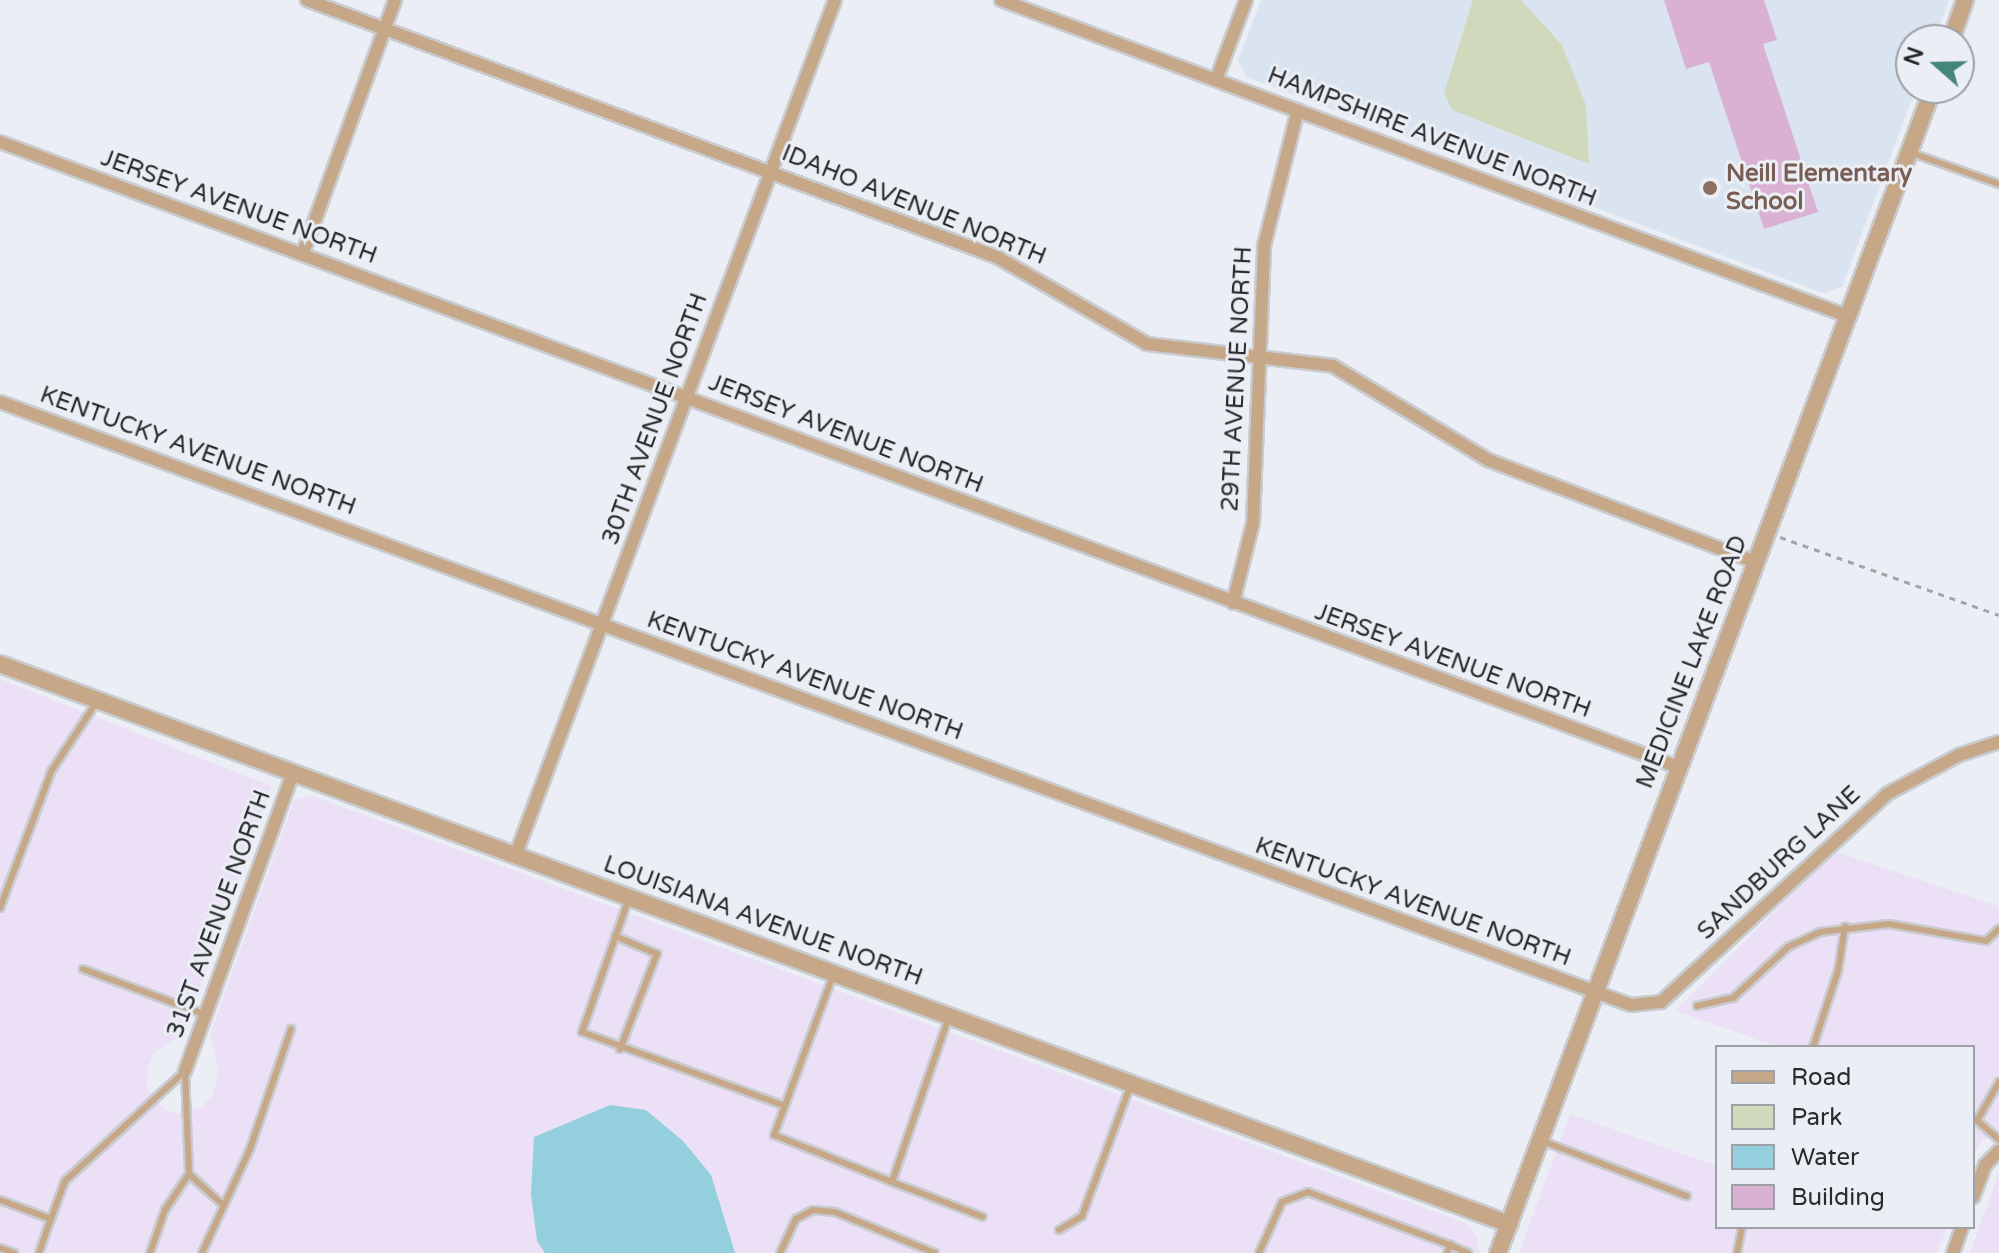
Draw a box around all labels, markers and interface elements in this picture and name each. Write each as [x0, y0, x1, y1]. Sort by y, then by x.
north arrow [1895, 24, 1975, 104]
text: N [1899, 44, 1930, 69]
street label: HAMPSHIRE AVENUE NORTH [1263, 61, 1601, 213]
street label: IDAHO AVENUE NORTH [778, 139, 1050, 271]
street label: JERSEY AVENUE NORTH [97, 144, 381, 270]
place label: Neill Elementary School [1726, 160, 1912, 216]
marker: Neill Elementary School [1701, 179, 1719, 197]
street label: 29TH AVENUE NORTH [1216, 246, 1258, 512]
street label: 30TH AVENUE NORTH [596, 289, 714, 549]
street label: JERSEY AVENUE NORTH [705, 368, 987, 500]
street label: KENTUCKY AVENUE NORTH [36, 380, 360, 522]
street label: MEDICINE LAKE ROAD [1630, 531, 1754, 793]
street label: JERSEY AVENUE NORTH [1311, 598, 1595, 724]
street label: KENTUCKY AVENUE NORTH [643, 605, 967, 747]
street label: SANDBURG LANE [1692, 780, 1866, 946]
street label: 31ST AVENUE NORTH [161, 786, 277, 1042]
street label: KENTUCKY AVENUE NORTH [1251, 831, 1575, 973]
street label: LOUISIANA AVENUE NORTH [599, 850, 927, 992]
legend [1715, 1045, 1975, 1229]
text: Road [1791, 1063, 1851, 1092]
text: Park [1791, 1103, 1842, 1132]
text: Water [1791, 1143, 1859, 1172]
text: Building [1791, 1183, 1885, 1212]

